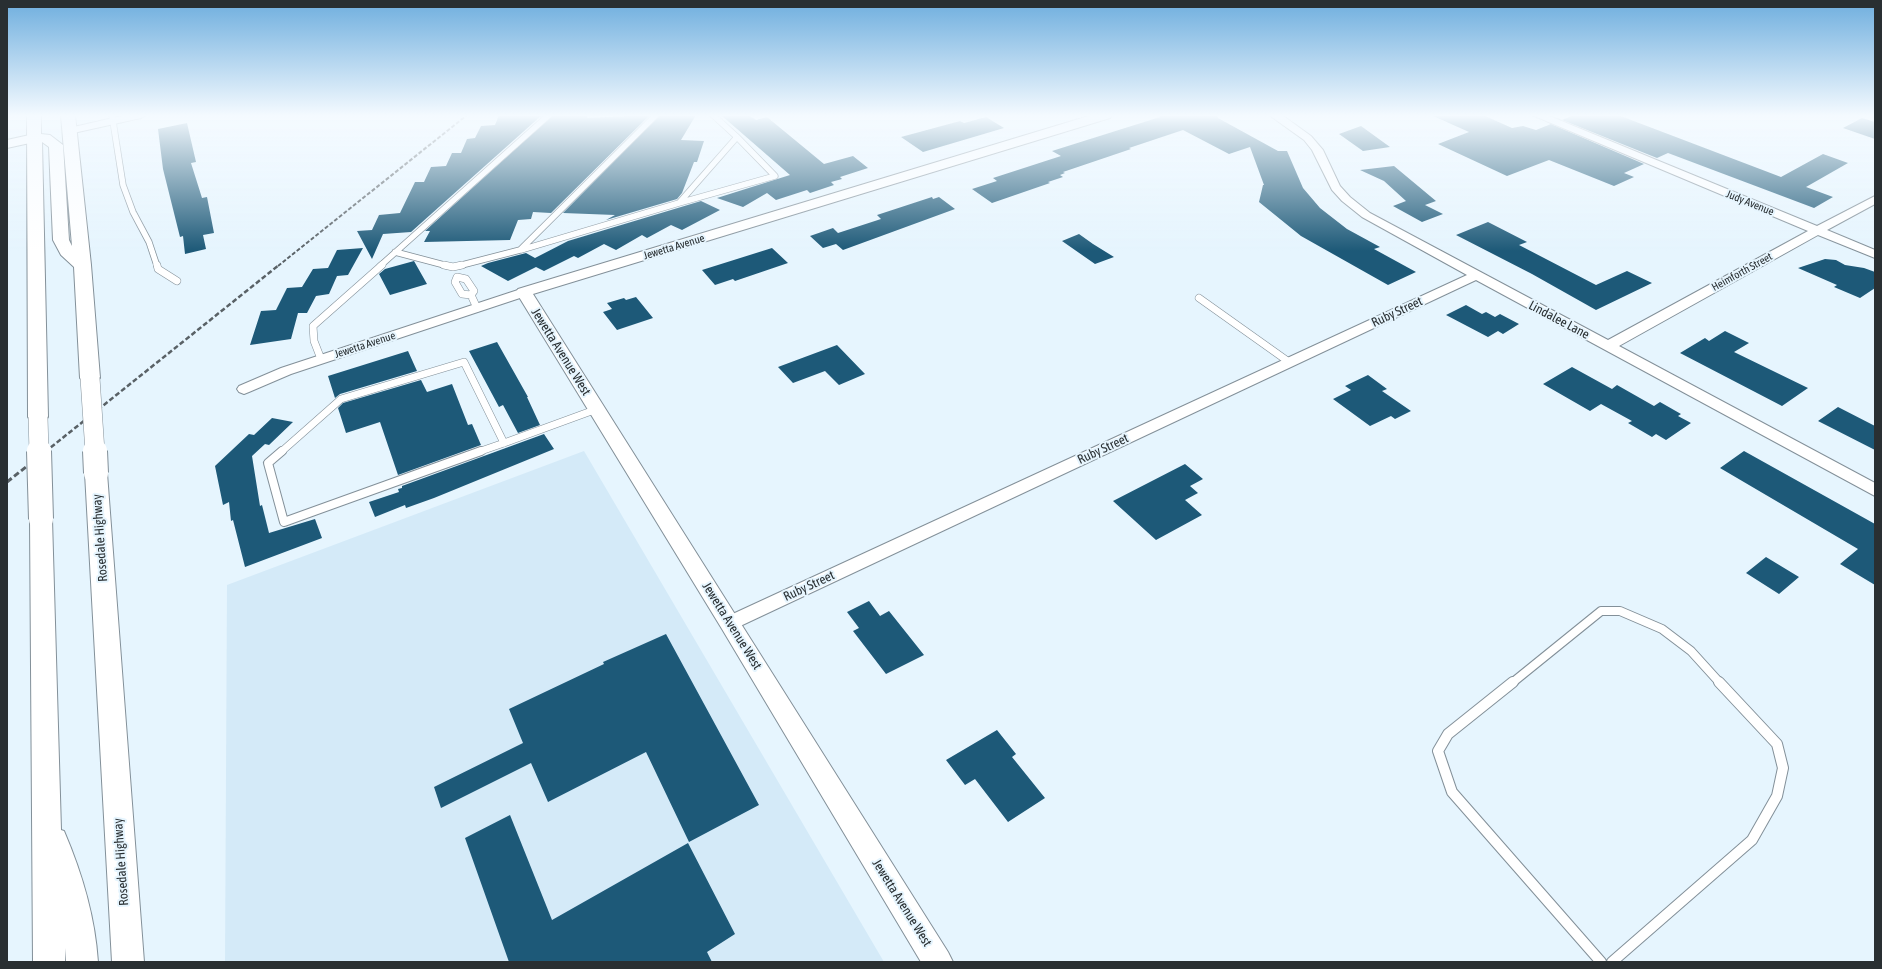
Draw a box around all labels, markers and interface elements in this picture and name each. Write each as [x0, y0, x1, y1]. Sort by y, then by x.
street label: Judy Avenue [1724, 187, 1776, 219]
street label: Jewetta Avenue [642, 231, 706, 263]
street label: Heimforth Street [1709, 250, 1775, 294]
street label: Ruby Street [1369, 293, 1425, 331]
street label: Lindalee Lane [1526, 297, 1592, 343]
street label: Jewetta Avenue West [528, 306, 594, 398]
street label: Jewetta Avenue [333, 329, 397, 361]
street label: Ruby Street [1075, 430, 1131, 468]
street label: Rosedale Highway [89, 494, 111, 582]
street label: Ruby Street [781, 567, 837, 605]
street label: Jewetta Avenue West [699, 580, 765, 672]
street label: Rosedale Highway [110, 818, 132, 906]
street label: Jewetta Avenue West [869, 857, 935, 949]

